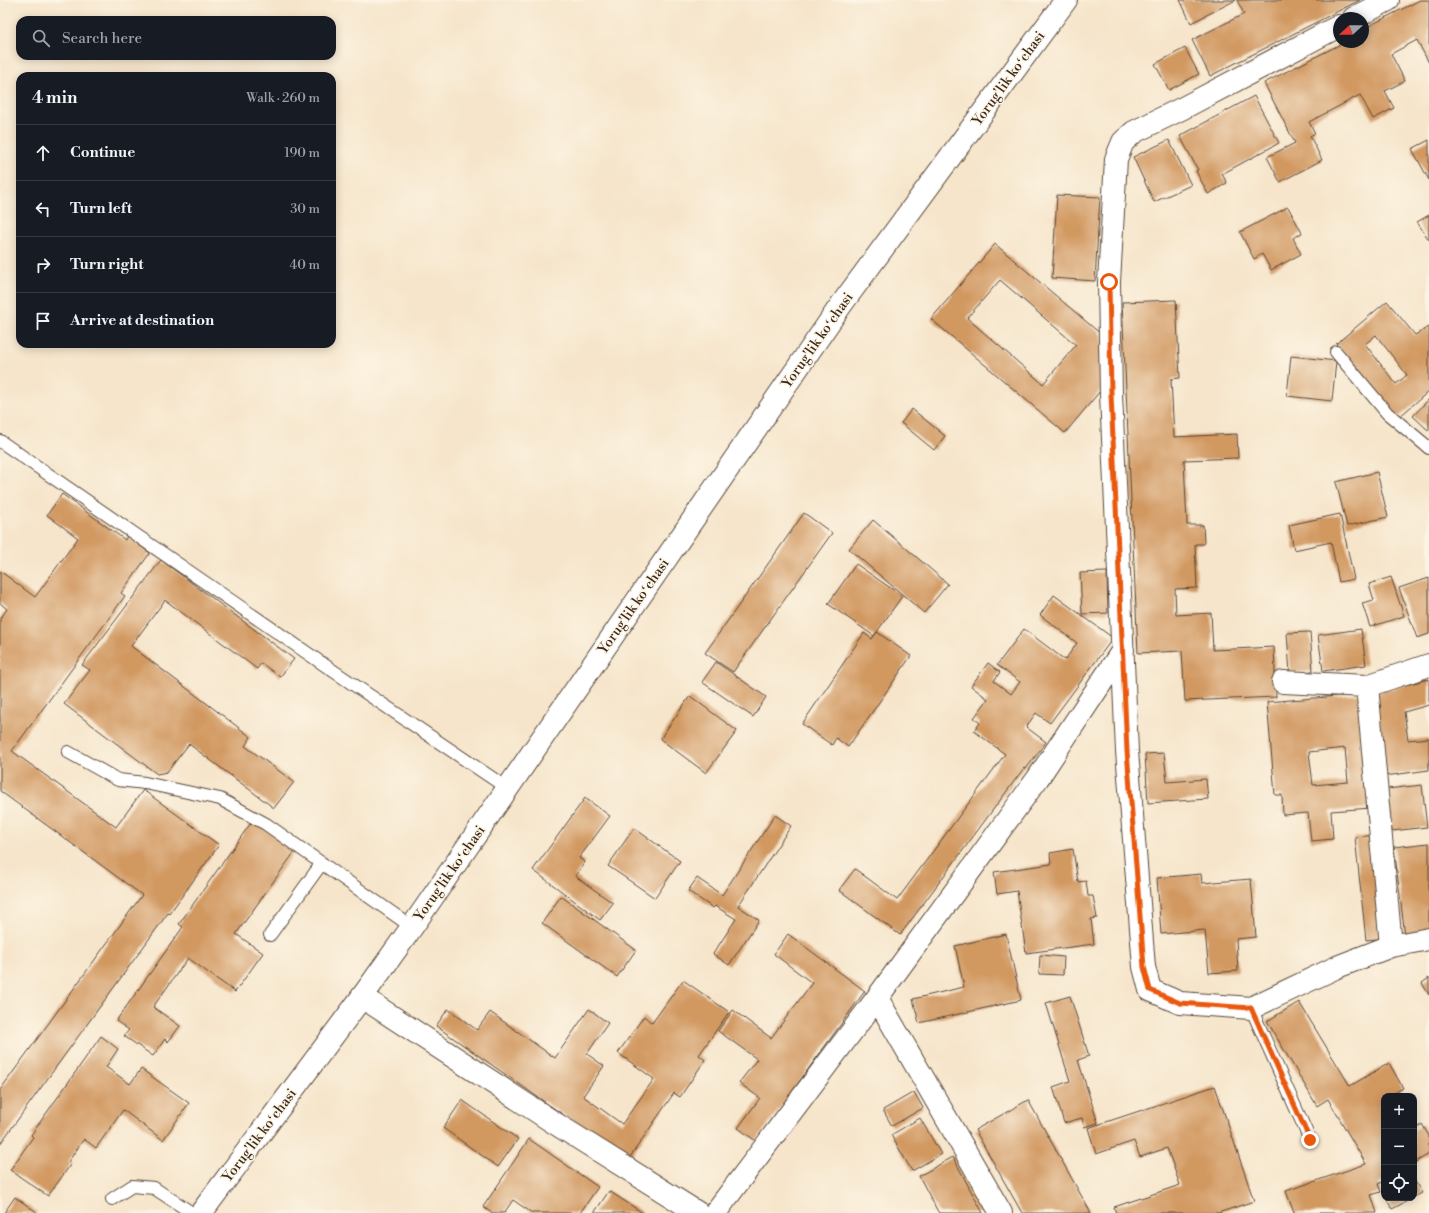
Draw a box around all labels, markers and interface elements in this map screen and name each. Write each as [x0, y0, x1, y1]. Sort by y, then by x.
north arrow [1333, 12, 1369, 48]
search box [16, 16, 336, 60]
icon: search [30, 27, 52, 49]
street label: Yorug'lik koʻchasi [968, 27, 1049, 130]
text: Search here [62, 29, 142, 48]
text: 4 min [32, 87, 77, 109]
text: Walk · 260 m [246, 90, 320, 106]
icon: ahead [32, 142, 54, 164]
text: Continue [70, 143, 135, 162]
text: 190 m [284, 145, 320, 161]
icon: left [32, 198, 54, 220]
text: Turn left [70, 199, 132, 218]
text: 30 m [290, 201, 320, 217]
icon: right [32, 254, 54, 276]
text: Turn right [70, 255, 144, 274]
text: 40 m [290, 257, 320, 273]
route start [1100, 273, 1118, 291]
street label: Yorug'lik koʻchasi [778, 289, 858, 393]
icon: arrive [32, 310, 54, 332]
text: Arrive at destination [70, 311, 214, 330]
street label: Yorug'lik koʻchasi [594, 555, 674, 659]
street label: Yorug'lik koʻchasi [410, 822, 490, 926]
street label: Yorug'lik koʻchasi [218, 1085, 301, 1187]
map controls [1381, 1093, 1417, 1201]
button: + [1381, 1093, 1417, 1129]
button: − [1381, 1129, 1417, 1165]
route end [1301, 1131, 1319, 1149]
button: locate [1381, 1165, 1417, 1201]

